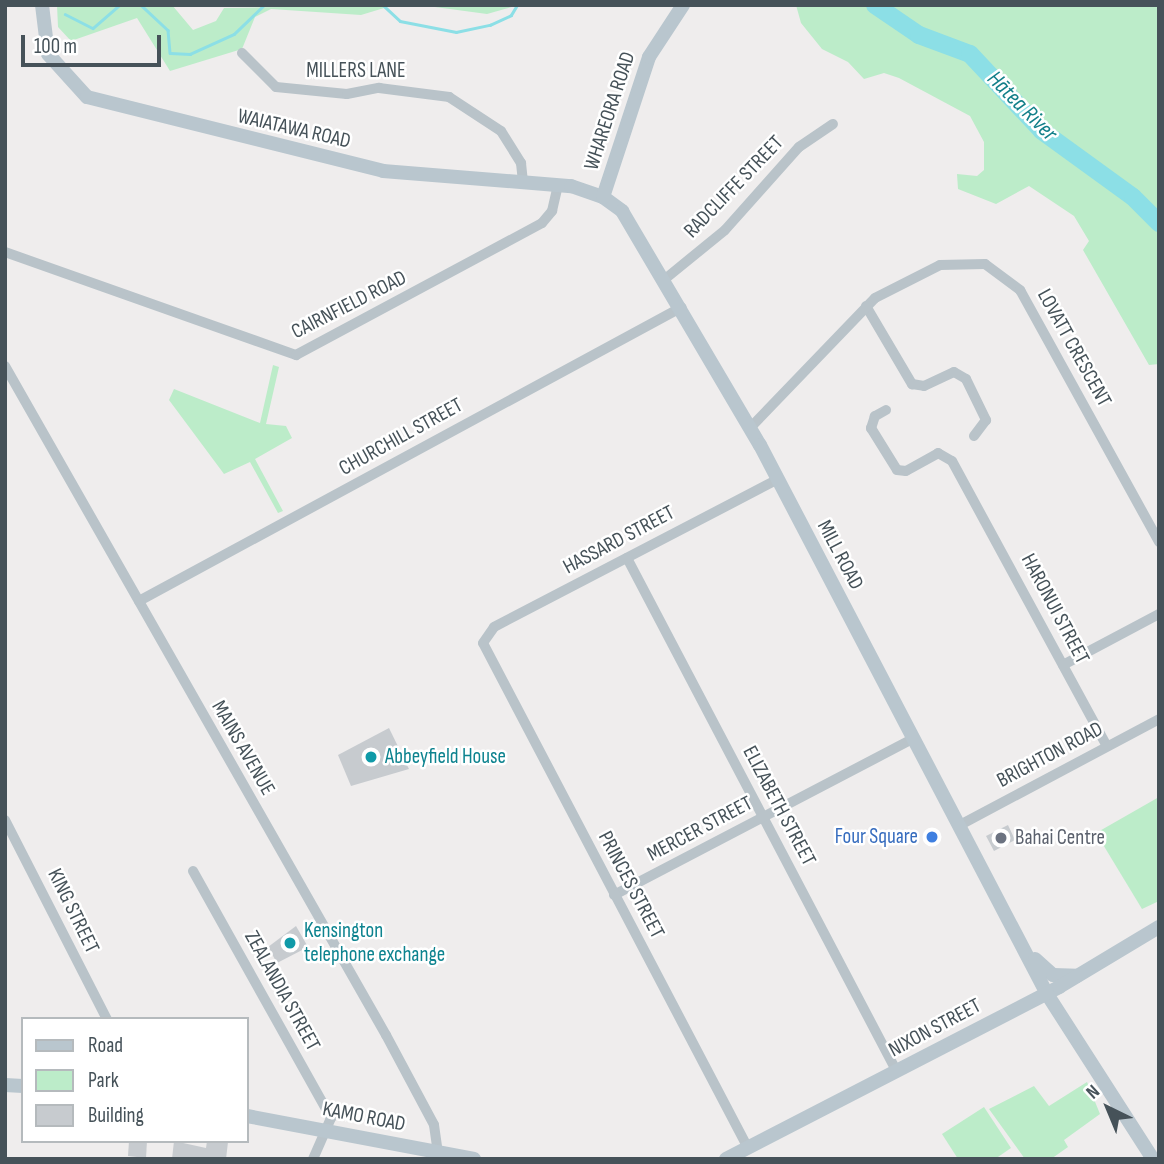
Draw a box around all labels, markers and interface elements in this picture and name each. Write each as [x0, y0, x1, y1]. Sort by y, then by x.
scale bar [24, 21, 164, 65]
text: 100 m [34, 34, 77, 59]
street label: WHAREORA ROAD [579, 49, 641, 173]
street label: MILLERS LANE [306, 58, 406, 84]
water label: Hātea River [981, 65, 1063, 147]
street label: WAIATAWA ROAD [235, 104, 353, 154]
street label: RADCLIFFE STREET [679, 131, 789, 243]
street label: CAIRNFIELD ROAD [287, 265, 411, 345]
street label: LOVATT CRESCENT [1031, 285, 1117, 411]
street label: CHURCHILL STREET [335, 393, 467, 481]
street label: HASSARD STREET [559, 500, 679, 580]
street label: MILL ROAD [811, 516, 869, 594]
street label: HARONUI STREET [1015, 550, 1095, 668]
street label: MAINS AVENUE [206, 696, 280, 800]
street label: BRIGHTON ROAD [993, 717, 1107, 793]
street label: ELIZABETH STREET [737, 742, 821, 870]
place label: Abbeyfield House [385, 744, 506, 770]
marker: Abbeyfield House [363, 749, 379, 765]
street label: MERCER STREET [643, 791, 757, 867]
place label: Four Square [835, 824, 918, 850]
place label: Bahai Centre [1015, 825, 1105, 851]
street label: PRINCES STREET [592, 827, 670, 943]
marker: Four Square [924, 829, 940, 845]
marker: Bahai Centre [993, 830, 1009, 846]
street label: KING STREET [42, 865, 104, 957]
place label: Kensington telephone exchange [304, 918, 445, 968]
street label: ZEALANDIA STREET [239, 926, 325, 1056]
marker: Kensington telephone exchange [282, 935, 298, 951]
street label: NIXON STREET [885, 993, 985, 1063]
legend [21, 1017, 248, 1143]
text: Road [88, 1033, 123, 1058]
text: Park [88, 1068, 119, 1093]
north arrow [1073, 1073, 1143, 1143]
text: N [1082, 1080, 1105, 1104]
street label: KAMO ROAD [320, 1097, 408, 1137]
text: Building [88, 1103, 144, 1128]

